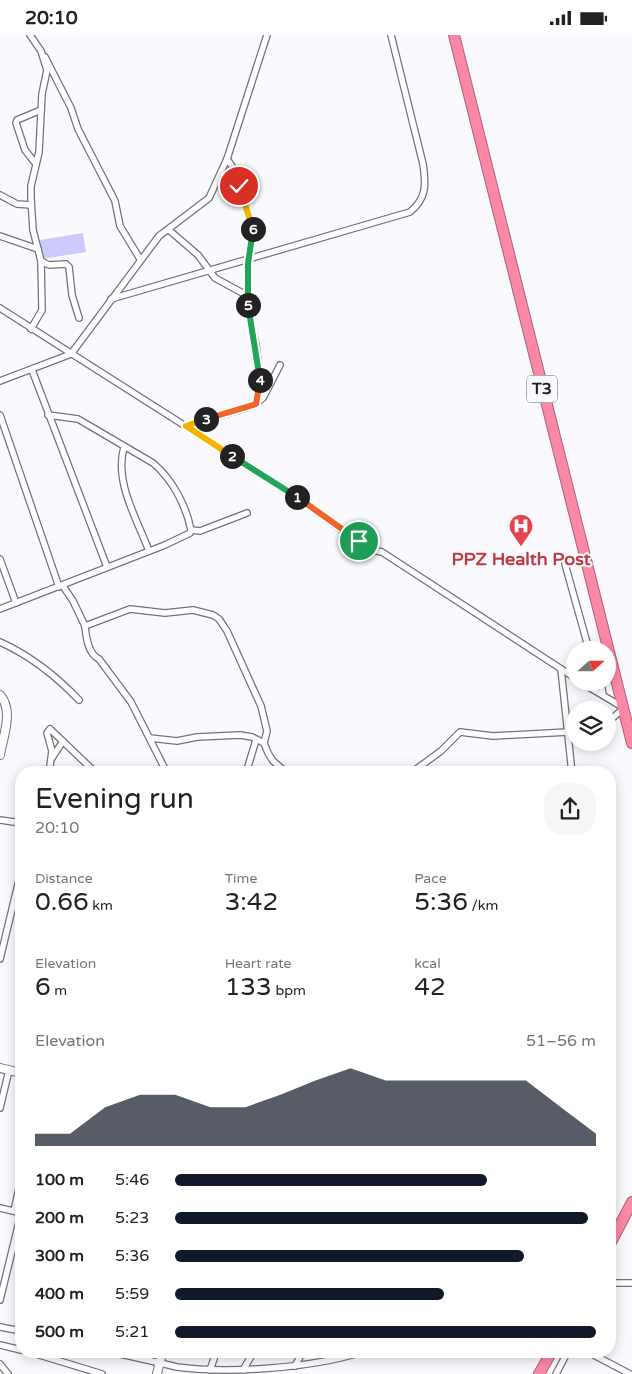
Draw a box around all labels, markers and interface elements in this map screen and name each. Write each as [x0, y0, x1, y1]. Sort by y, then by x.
text: 20:10 [25, 7, 78, 29]
pin [218, 165, 260, 207]
icon: check [225, 172, 253, 200]
pin: 6 [240, 217, 266, 241]
text: 6 [249, 221, 258, 238]
pin: 5 [236, 293, 260, 317]
text: 5 [244, 297, 253, 314]
pin: 4 [248, 367, 272, 393]
text: 4 [256, 372, 265, 389]
road number: T3 [527, 375, 557, 403]
pin: 3 [194, 407, 218, 431]
text: 3 [202, 411, 211, 428]
pin: 2 [220, 443, 244, 469]
text: 2 [228, 448, 237, 465]
pin: 1 [284, 485, 310, 509]
text: 1 [293, 489, 302, 506]
hospital icon: PPZ Health Post [508, 513, 534, 547]
pin [338, 520, 380, 562]
icon: arrive [345, 527, 373, 555]
place label: PPZ Health Post [451, 548, 591, 570]
north arrow [566, 641, 616, 691]
map controls [566, 641, 616, 751]
button: layers [566, 701, 616, 751]
text: Evening run [35, 782, 194, 816]
button: share [544, 783, 596, 835]
text: 20:10 [35, 818, 79, 838]
text: Distance [35, 870, 93, 887]
text: Time [225, 870, 257, 887]
text: Pace [414, 870, 447, 887]
text: 0.66 [35, 887, 89, 917]
text: 3:42 [225, 887, 278, 917]
text: 5:36 [414, 887, 468, 917]
text: km [89, 897, 113, 914]
text: /km [468, 897, 498, 914]
text: Elevation [35, 955, 96, 972]
text: Heart rate [225, 955, 291, 972]
text: kcal [414, 955, 441, 972]
text: 6 [35, 972, 51, 1002]
text: 133 [225, 972, 272, 1002]
text: 42 [414, 972, 446, 1002]
text: m [51, 982, 67, 999]
text: bpm [272, 982, 306, 999]
text: Elevation [35, 1031, 105, 1051]
text: 51–56 m [526, 1031, 596, 1051]
text: 100 m [35, 1170, 84, 1190]
text: 5:46 [115, 1170, 149, 1190]
text: 200 m [35, 1208, 84, 1228]
text: 5:23 [115, 1208, 149, 1228]
text: 300 m [35, 1246, 84, 1266]
text: 5:36 [115, 1246, 149, 1266]
text: 400 m [35, 1284, 84, 1304]
text: 5:59 [115, 1284, 149, 1304]
text: 500 m [35, 1322, 84, 1342]
text: 5:21 [115, 1322, 149, 1342]

